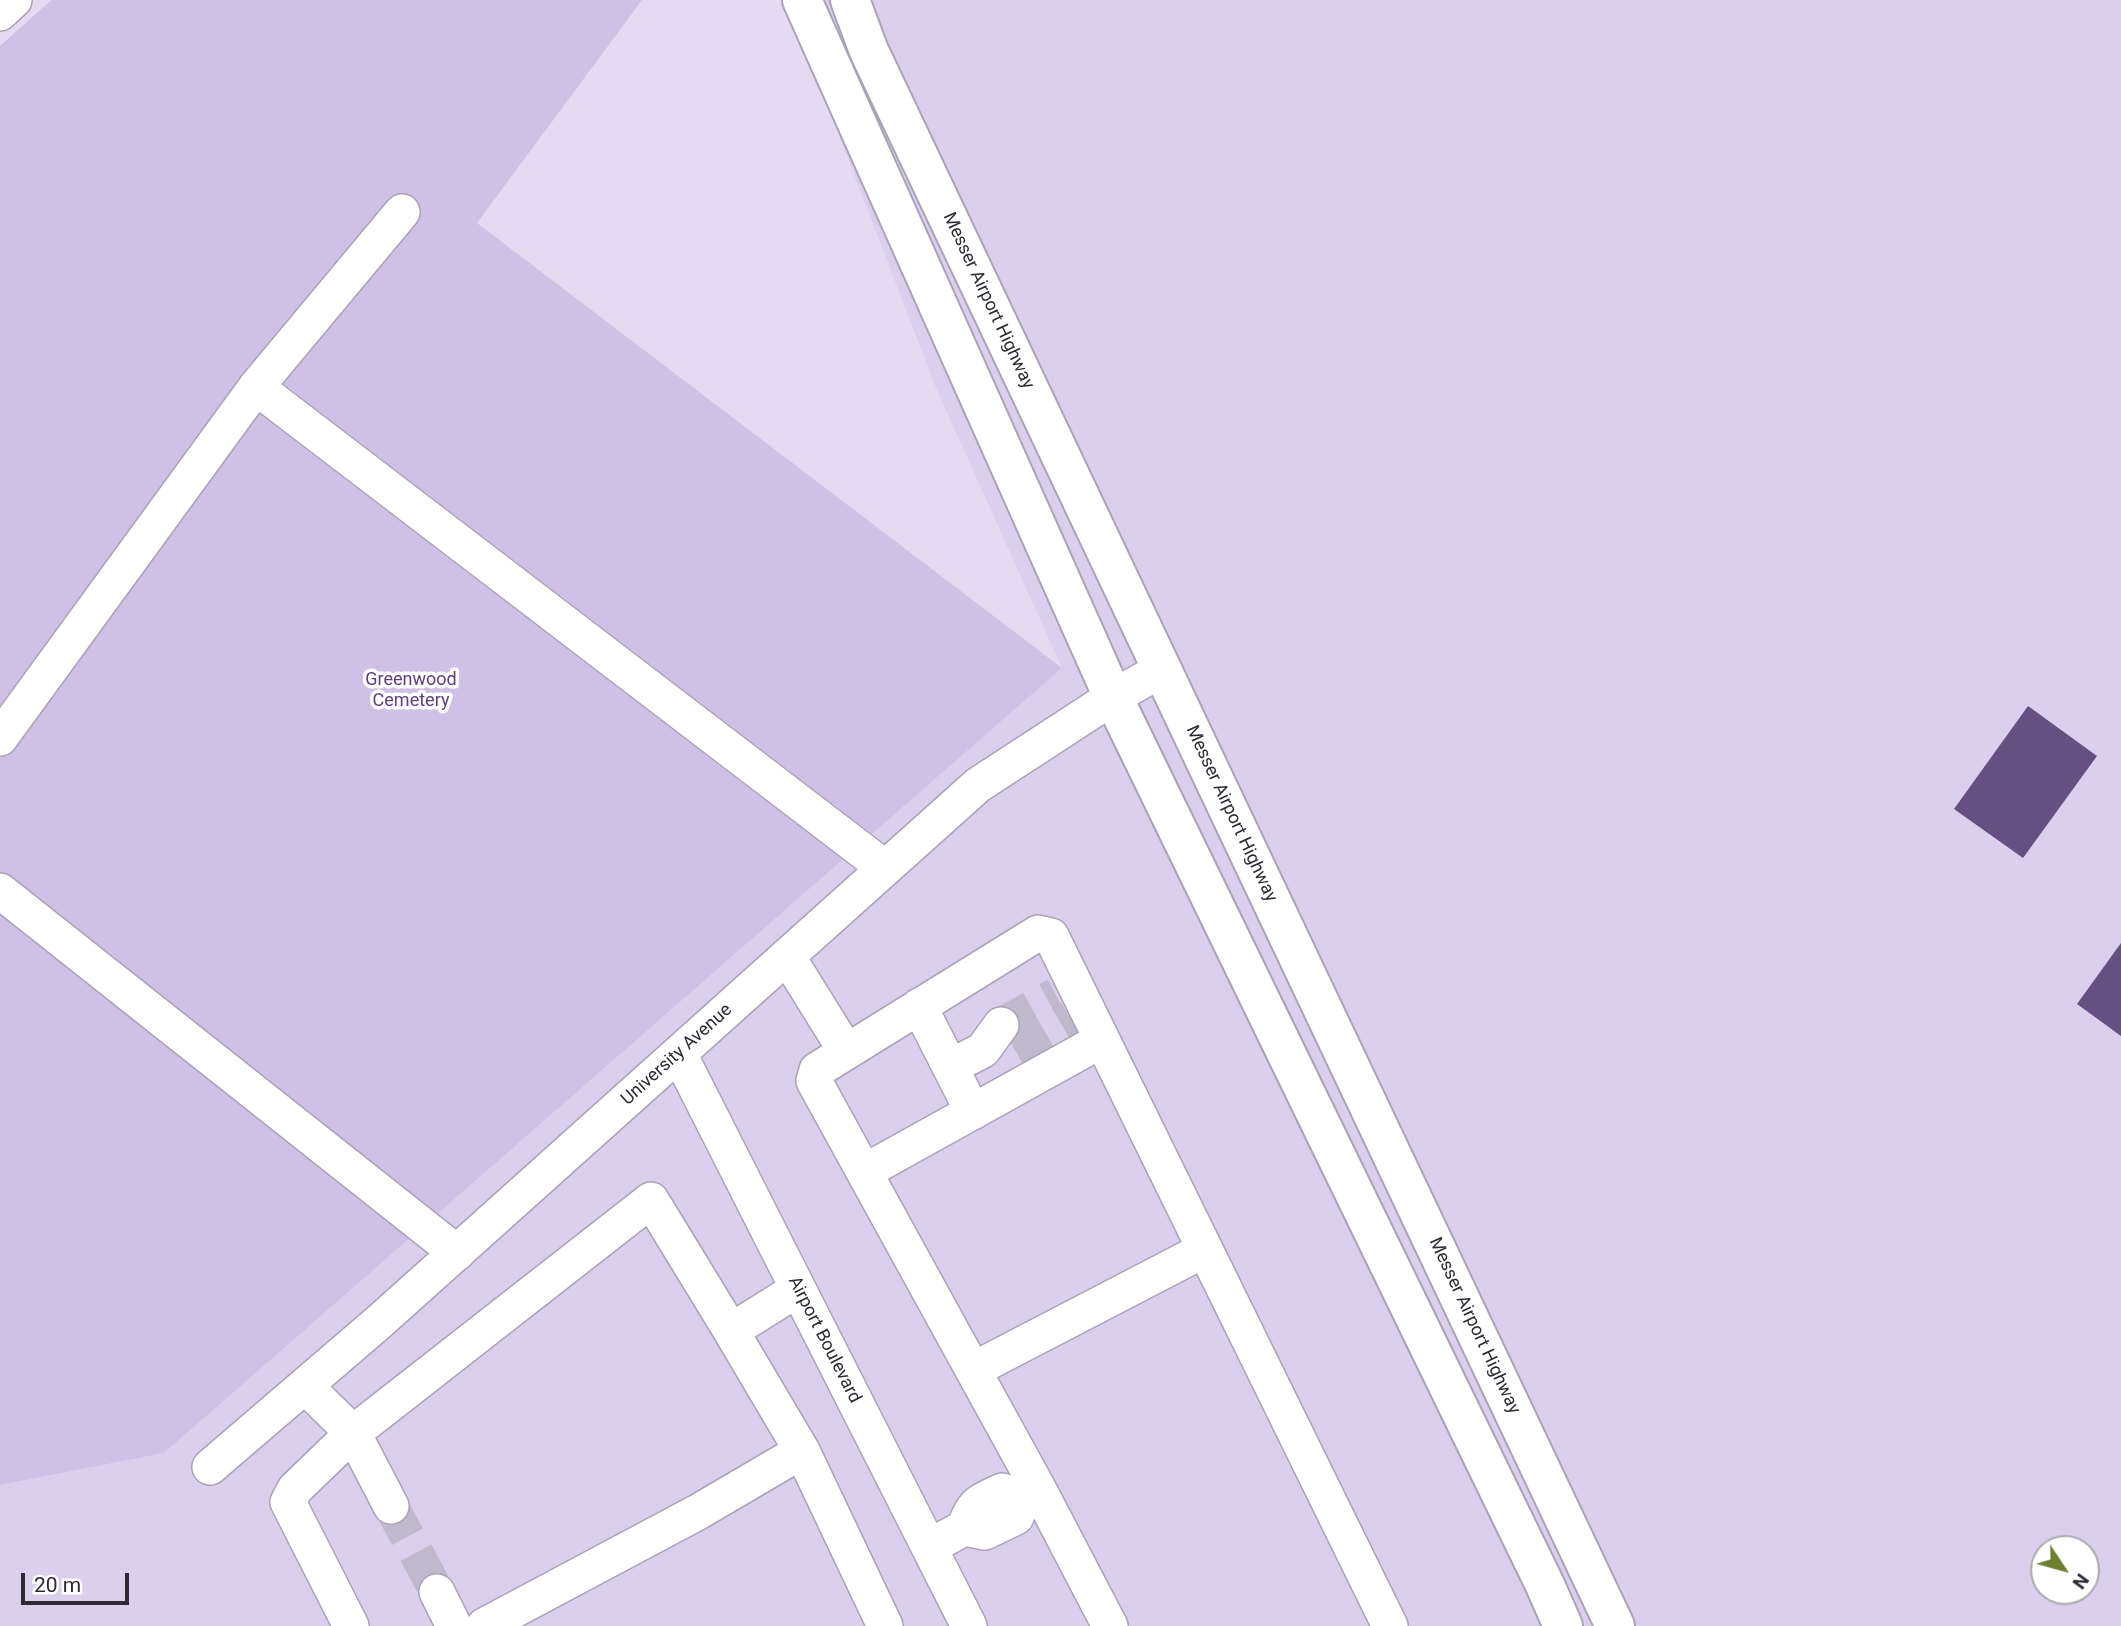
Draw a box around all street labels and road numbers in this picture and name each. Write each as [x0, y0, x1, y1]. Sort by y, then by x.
street label: Messer Airport Highway [938, 209, 1038, 393]
street label: Messer Airport Highway [1181, 722, 1281, 906]
street label: University Avenue [617, 1000, 737, 1110]
street label: Messer Airport Highway [1424, 1234, 1524, 1418]
street label: Airport Boulevard [783, 1273, 865, 1407]

